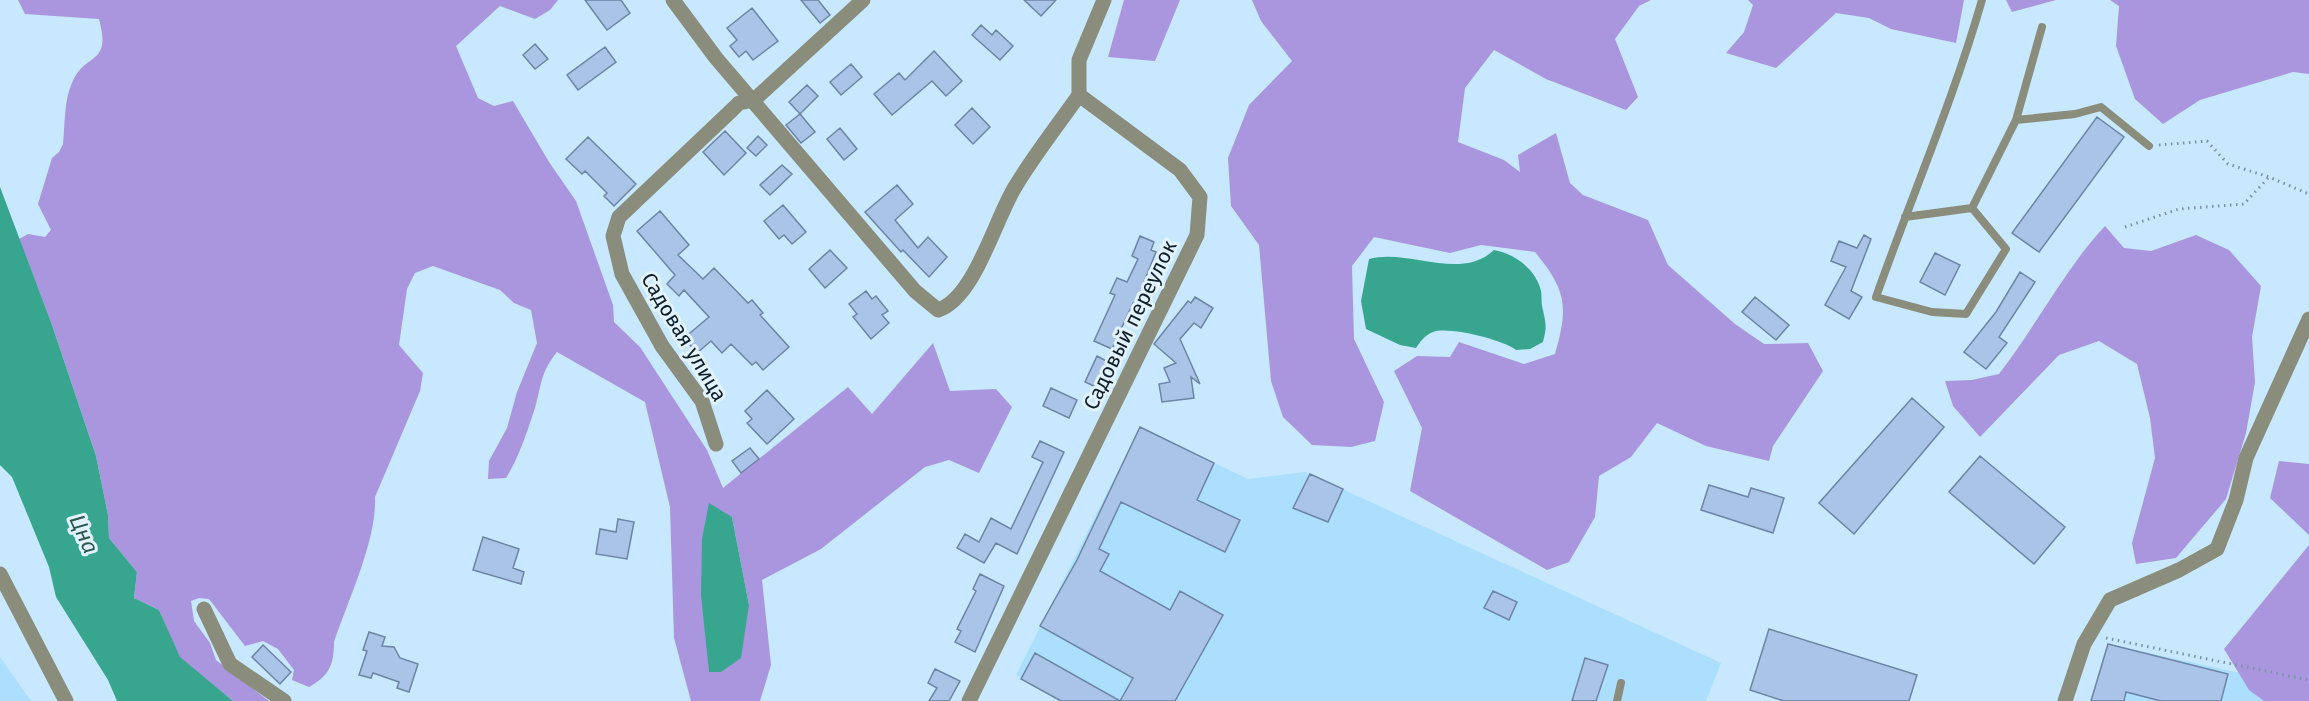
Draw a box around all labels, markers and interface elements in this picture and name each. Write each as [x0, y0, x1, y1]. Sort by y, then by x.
street label: Садовый переулок [1078, 236, 1182, 414]
street label: Садовая улица [635, 268, 733, 406]
water label: Цна [64, 510, 104, 558]

